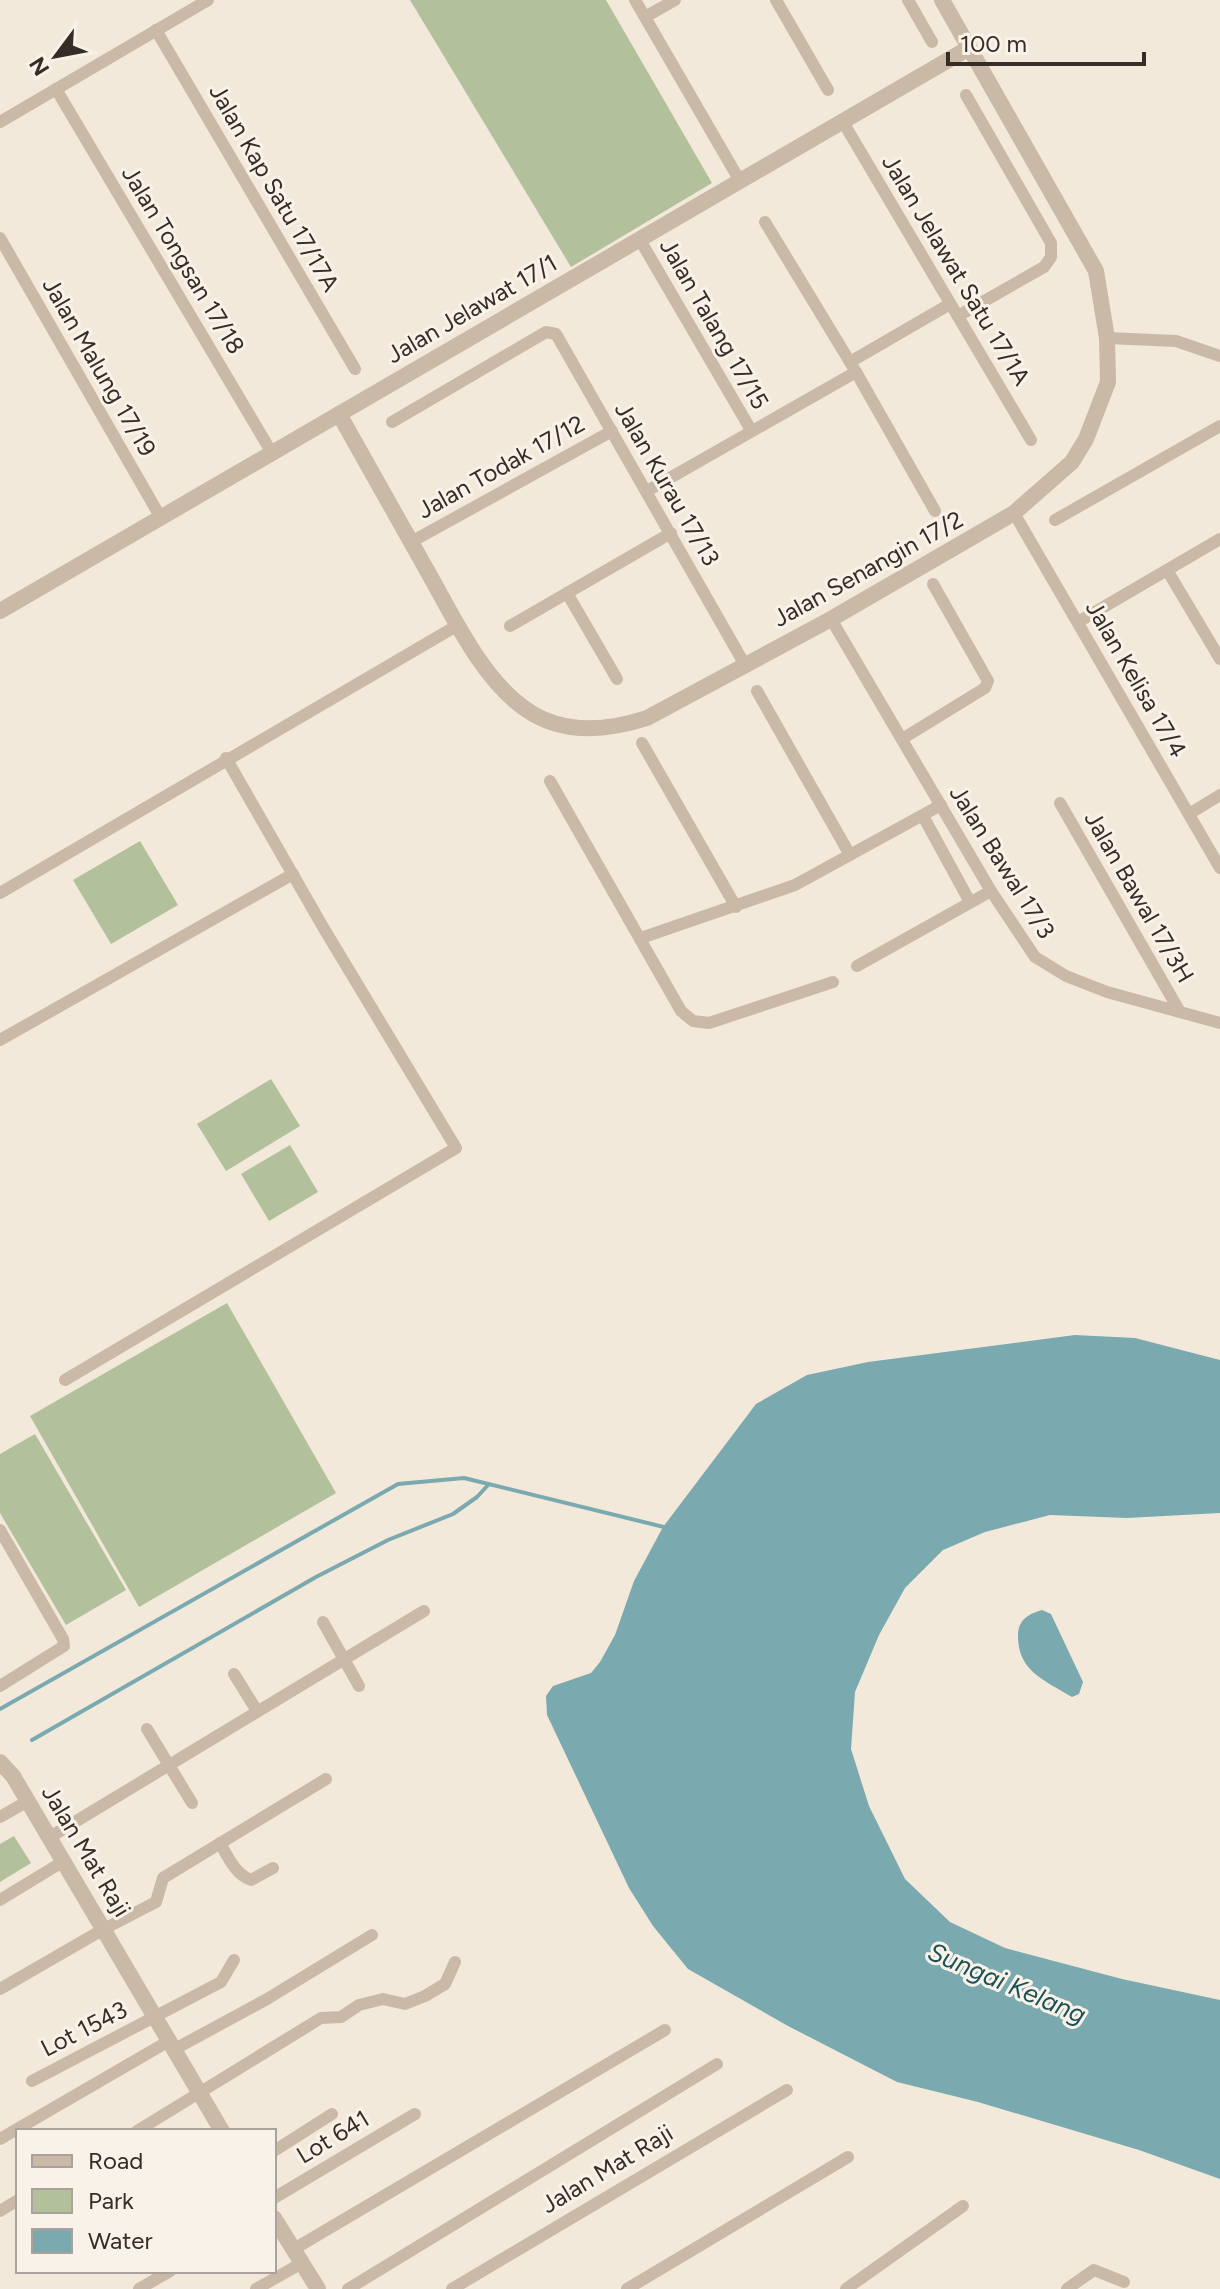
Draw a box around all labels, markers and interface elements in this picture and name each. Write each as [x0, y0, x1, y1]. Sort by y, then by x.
north arrow [16, 16, 96, 96]
scale bar [948, 16, 1144, 66]
text: 100 m [960, 29, 1027, 58]
text: N [24, 52, 55, 81]
street label: Jalan Kap Satu 17/17A [203, 79, 346, 297]
street label: Jalan Jelawat Satu 17/1A [876, 149, 1037, 391]
street label: Jalan Tongsan 17/18 [116, 160, 251, 359]
street label: Jalan Talang 17/15 [654, 233, 775, 414]
street label: Jalan Jelawat 17/1 [381, 248, 562, 369]
street label: Jalan Malung 17/19 [36, 272, 162, 461]
street label: Jalan Kurau 17/13 [609, 397, 726, 571]
street label: Jalan Todak 17/12 [412, 409, 589, 524]
street label: Jalan Senangin 17/2 [768, 504, 968, 633]
street label: Jalan Kelisa 17/4 [1080, 595, 1193, 762]
street label: Jalan Bawal 17/3 [944, 780, 1061, 944]
street label: Jalan Bawal 17/3H [1079, 806, 1200, 988]
street label: Jalan Mat Raji [36, 1780, 137, 1922]
water label: Sungai Kelang [923, 1935, 1091, 2031]
street label: Lot 1543 [36, 1995, 132, 2063]
street label: Lot 641 [291, 2104, 374, 2170]
street label: Jalan Mat Raji [536, 2118, 678, 2219]
legend [16, 2129, 276, 2273]
text: Road [88, 2146, 143, 2175]
text: Park [88, 2186, 134, 2215]
text: Water [88, 2226, 153, 2255]

